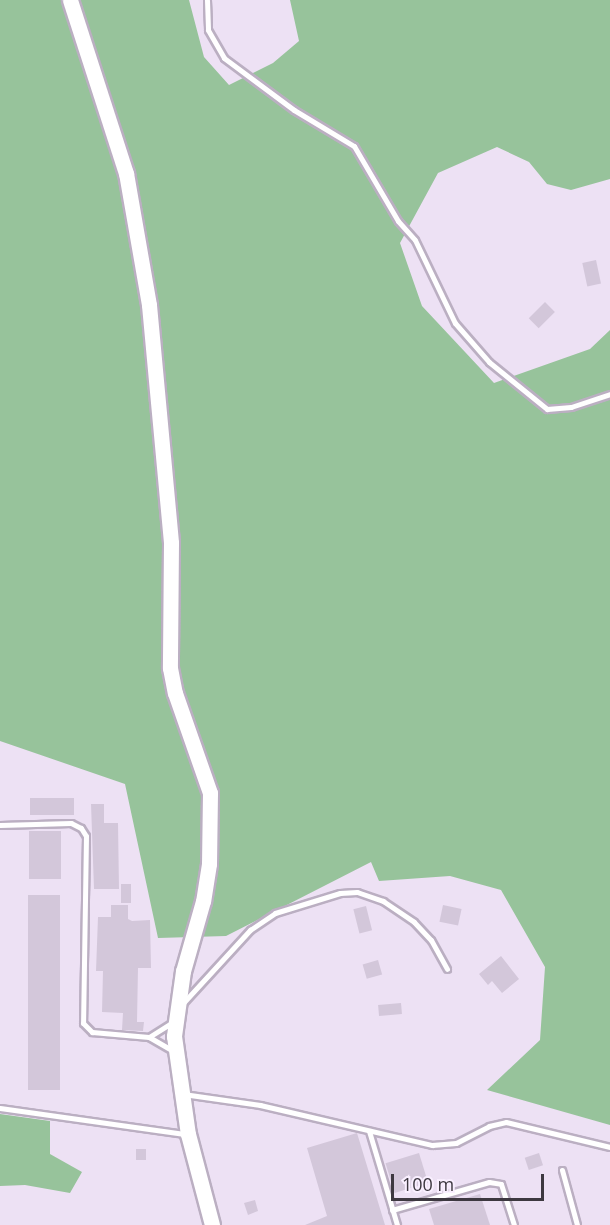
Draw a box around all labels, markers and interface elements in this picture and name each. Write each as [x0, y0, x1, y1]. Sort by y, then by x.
scale bar [394, 1162, 547, 1200]
text: 100 m [402, 1172, 454, 1196]

